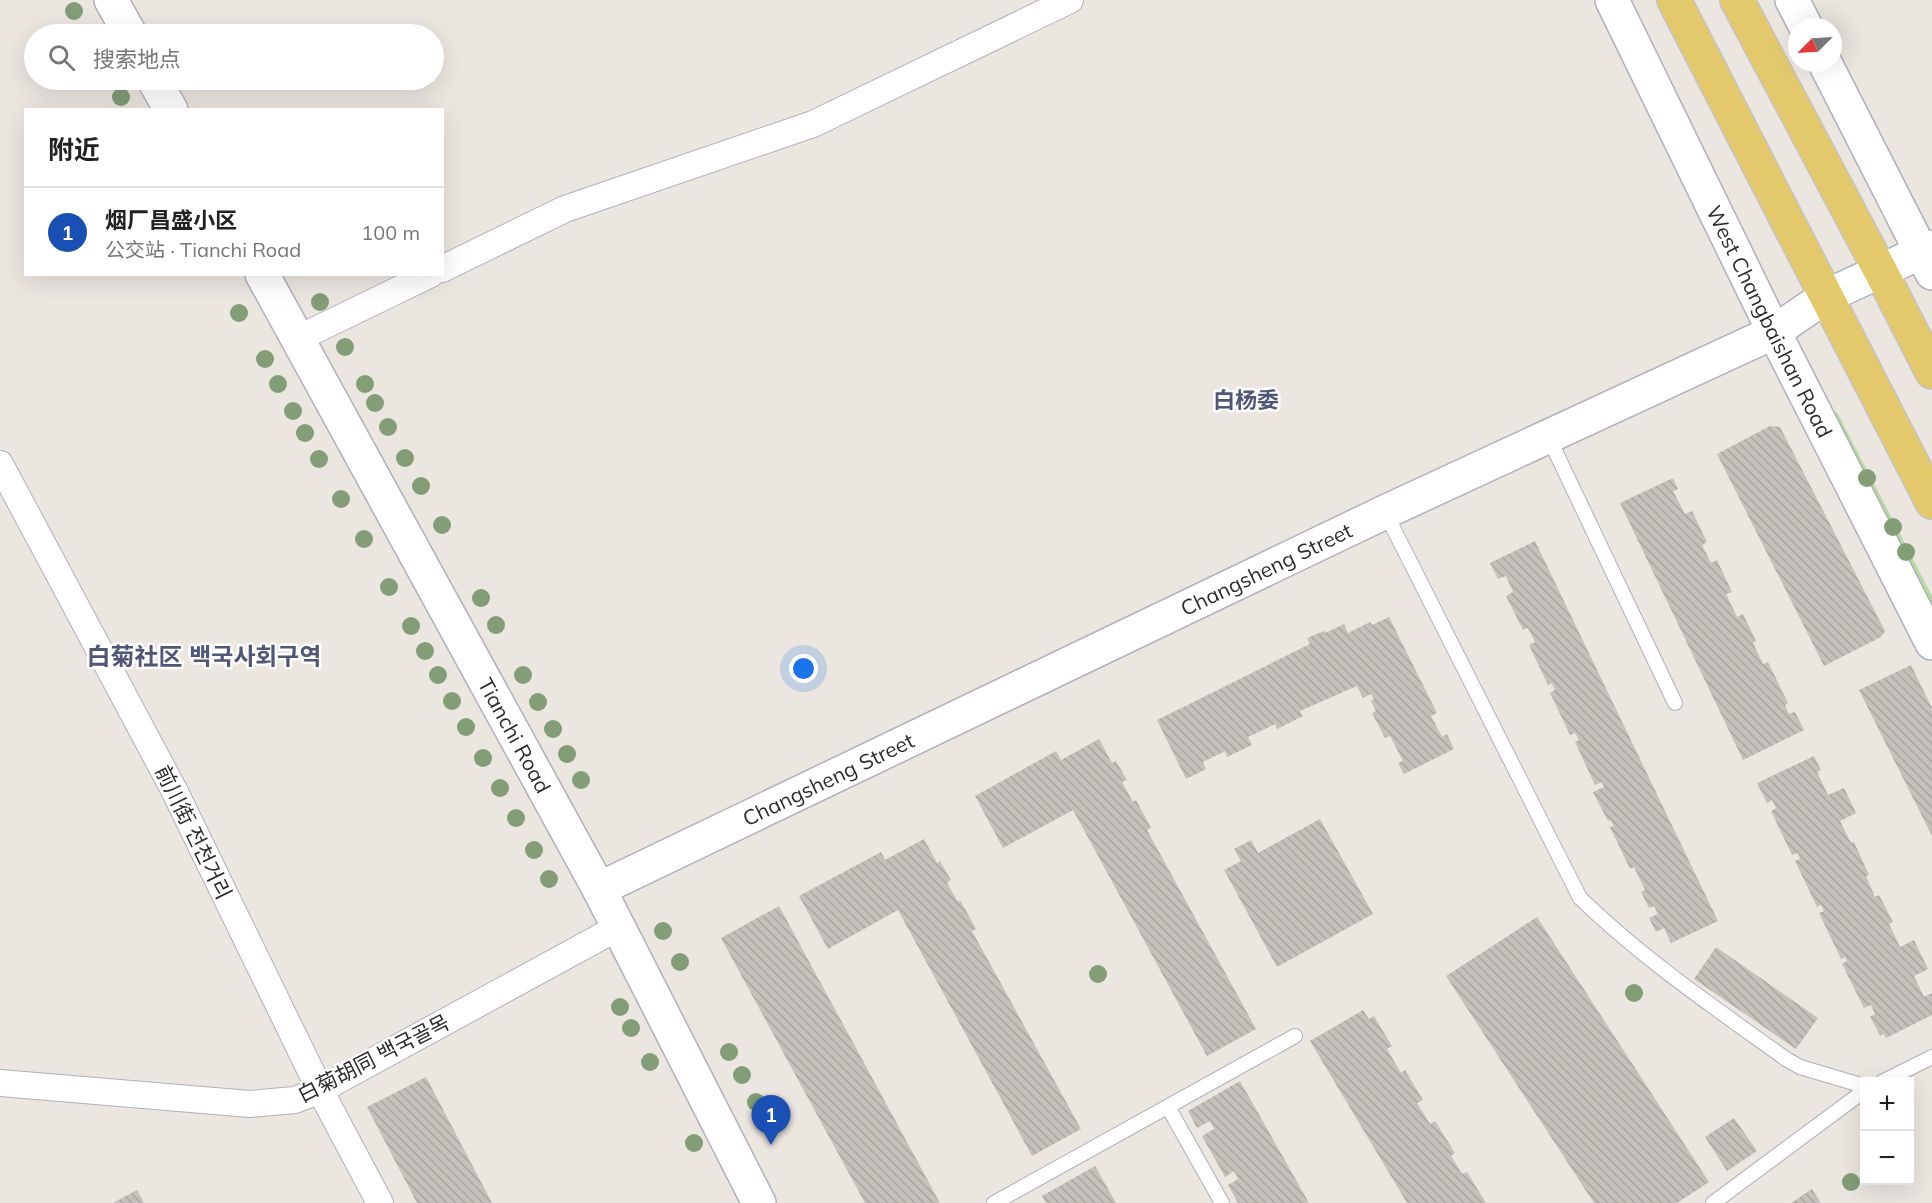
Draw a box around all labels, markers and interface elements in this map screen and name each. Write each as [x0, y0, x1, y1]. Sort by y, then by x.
north arrow [1788, 18, 1842, 72]
search box [24, 24, 444, 90]
icon: search [45, 41, 78, 74]
text: 搜索地点 [93, 45, 181, 73]
text: 附近 [48, 133, 100, 166]
street label: West Changbaishan Road [1701, 201, 1838, 442]
text: 烟厂昌盛小区 [105, 206, 237, 234]
text: 1 [62, 220, 74, 245]
text: 100 m [361, 220, 420, 245]
text: 公交站 · Tianchi Road [105, 237, 301, 262]
district label: 白杨委 [1213, 386, 1279, 414]
street label: Changsheng Street [1176, 517, 1356, 621]
district label: 白菊社区 백국사회구역 [86, 641, 322, 671]
your location [789, 654, 818, 683]
street label: Tianchi Road [473, 673, 557, 797]
street label: Changsheng Street [738, 727, 918, 831]
street label: 前川街 전천거리 [150, 761, 238, 903]
street label: 白菊胡同 백국골목 [293, 1009, 453, 1107]
map controls [1860, 1077, 1914, 1185]
button: + [1860, 1077, 1914, 1131]
pin: 1 [752, 1096, 790, 1145]
button: − [1860, 1131, 1914, 1185]

